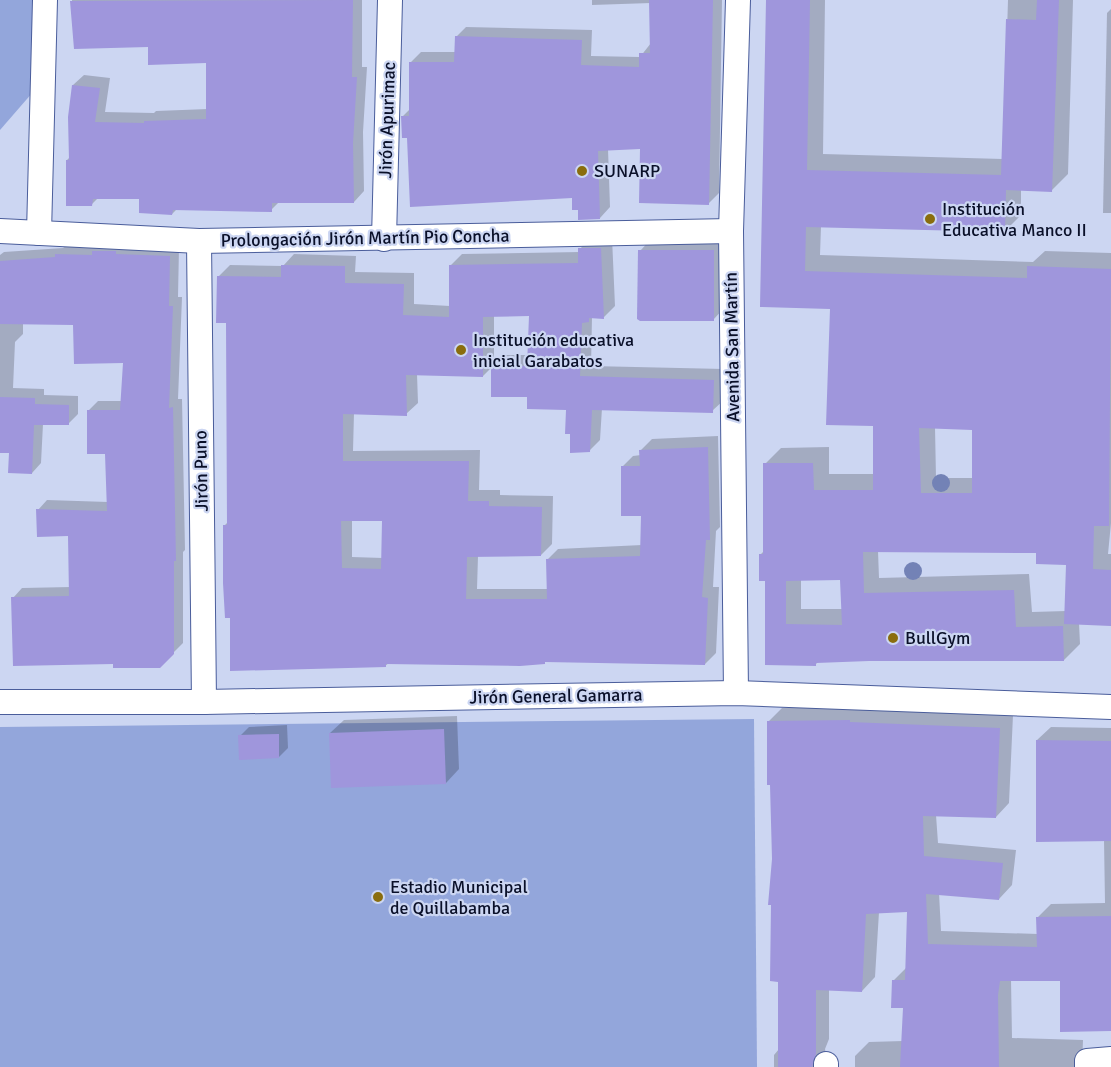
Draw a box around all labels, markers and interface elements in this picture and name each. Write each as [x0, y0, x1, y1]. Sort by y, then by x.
street label: Jirón Apurimac [374, 61, 400, 179]
place label: SUNARP [594, 160, 660, 182]
marker: SUNARP [575, 164, 589, 178]
place label: Institución Educativa Manco II [942, 198, 1087, 241]
marker: Institución Educativa Manco II [923, 212, 937, 226]
street label: Prolongación Jirón Martín Pio Concha [220, 224, 510, 252]
street label: Avenida San Martín [720, 272, 744, 422]
place label: Institución educativa inicial Garabatos [473, 329, 634, 372]
marker: Institución educativa inicial Garabatos [454, 343, 468, 357]
street label: Jirón Puno [189, 430, 213, 512]
place label: BullGym [905, 627, 970, 649]
marker: BullGym [886, 631, 900, 645]
street label: Jirón General Gamarra [469, 683, 643, 709]
place label: Estadio Municipal de Quillabamba [390, 876, 528, 919]
marker: Estadio Municipal de Quillabamba [371, 890, 385, 904]

